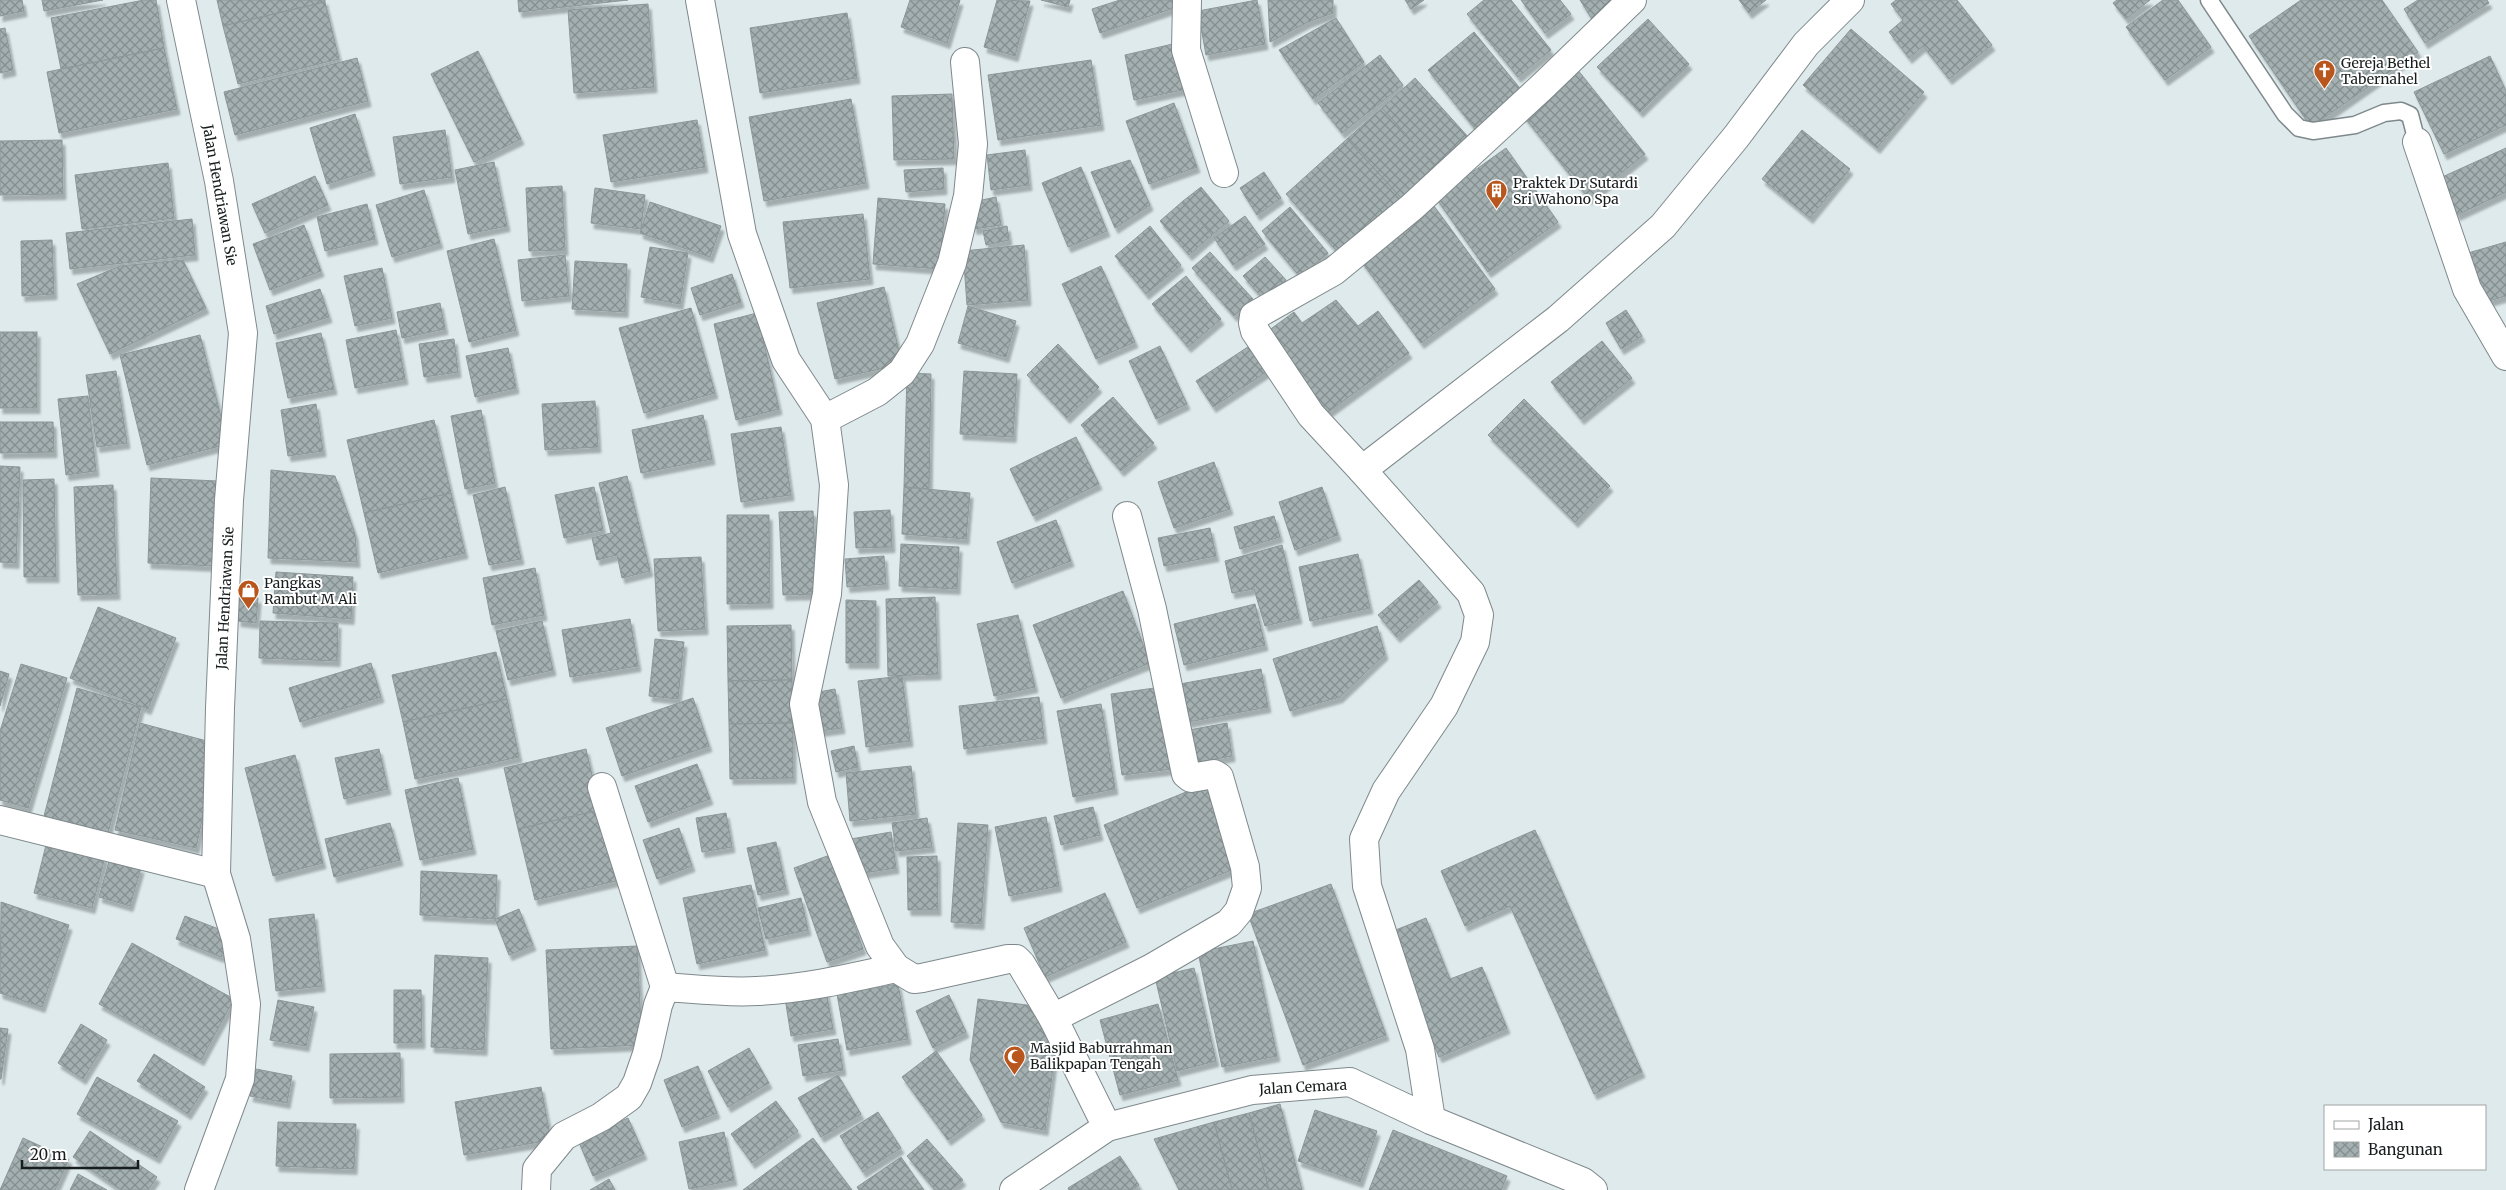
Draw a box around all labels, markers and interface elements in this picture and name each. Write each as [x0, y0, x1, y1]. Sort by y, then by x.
place label: Gereja Bethel Tabernahel [2341, 54, 2431, 88]
church icon: Gereja Bethel Tabernahel [2313, 59, 2337, 90]
street label: Jalan Hendriawan Sie [199, 122, 241, 267]
place label: Praktek Dr Sutardi Sri Wahono Spa [1513, 174, 1638, 208]
building icon: Praktek Dr Sutardi Sri Wahono Spa [1485, 179, 1509, 210]
street label: Jalan Hendriawan Sie [212, 526, 238, 671]
place label: Pangkas Rambut M Ali [264, 574, 357, 608]
shop icon: Pangkas Rambut M Ali [236, 579, 260, 610]
place label: Masjid Baburrahman Balikpapan Tengah [1030, 1039, 1173, 1073]
mosque icon: Masjid Baburrahman Balikpapan Tengah [1002, 1044, 1026, 1075]
street label: Jalan Cemara [1258, 1076, 1348, 1098]
legend [2324, 1105, 2486, 1170]
text: Jalan [2367, 1115, 2404, 1134]
scale bar [22, 1138, 139, 1170]
text: Bangunan [2368, 1140, 2443, 1159]
text: 20 m [30, 1145, 67, 1164]

